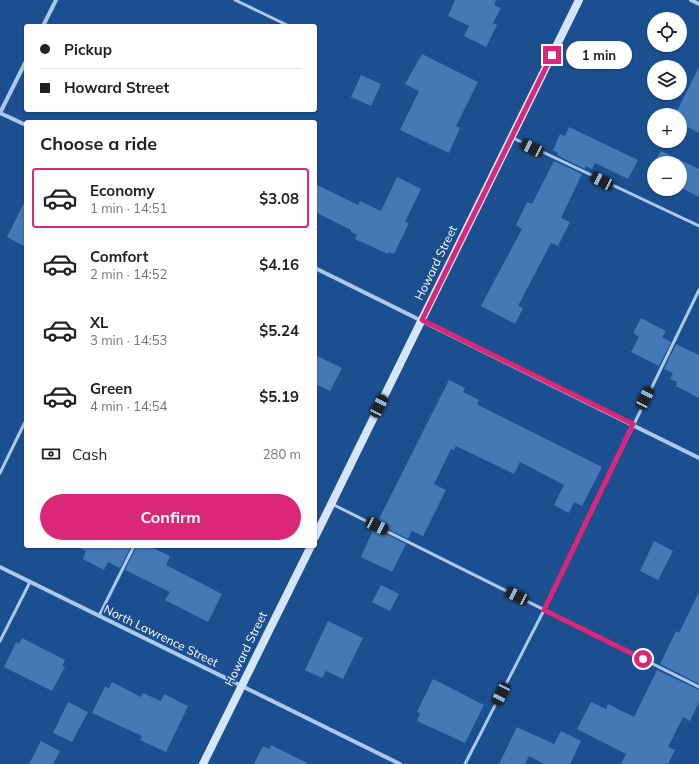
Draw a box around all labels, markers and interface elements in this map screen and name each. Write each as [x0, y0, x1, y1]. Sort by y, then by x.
map controls [647, 12, 687, 196]
button: locate [647, 12, 687, 52]
text: Pickup [64, 40, 112, 59]
callout: 1 min [566, 41, 632, 69]
route end [543, 46, 561, 64]
text: 1 min [582, 47, 616, 63]
button: layers [647, 60, 687, 100]
text: Howard Street [64, 78, 169, 97]
button: + [647, 108, 687, 148]
text: Choose a ride [40, 132, 157, 155]
car [519, 137, 545, 159]
button: − [647, 156, 687, 196]
car [589, 170, 615, 192]
icon: car [42, 180, 78, 216]
text: Economy [90, 181, 155, 200]
text: $3.08 [259, 189, 299, 208]
text: 1 min · 14:51 [90, 200, 167, 216]
street label: Howard Street [411, 223, 460, 303]
icon: car [42, 246, 78, 282]
text: Comfort [90, 247, 148, 266]
text: $4.16 [259, 255, 299, 274]
text: 2 min · 14:52 [90, 266, 167, 282]
icon: car [42, 312, 78, 348]
text: XL [90, 313, 108, 332]
text: $5.24 [259, 321, 299, 340]
text: 3 min · 14:53 [90, 332, 167, 348]
icon: car [42, 378, 78, 414]
text: Green [90, 379, 132, 398]
car [634, 385, 656, 411]
text: $5.19 [259, 387, 299, 406]
car [368, 393, 390, 419]
text: 4 min · 14:54 [90, 398, 167, 414]
icon: cash [40, 443, 62, 465]
text: Cash [72, 445, 107, 464]
text: 280 m [263, 446, 301, 462]
button: Confirm [40, 494, 301, 540]
car [364, 515, 390, 537]
car [504, 585, 530, 607]
street label: North Lawrence Street [102, 601, 221, 670]
street label: Howard Street [221, 609, 270, 689]
route start [634, 650, 652, 668]
car [490, 681, 512, 707]

